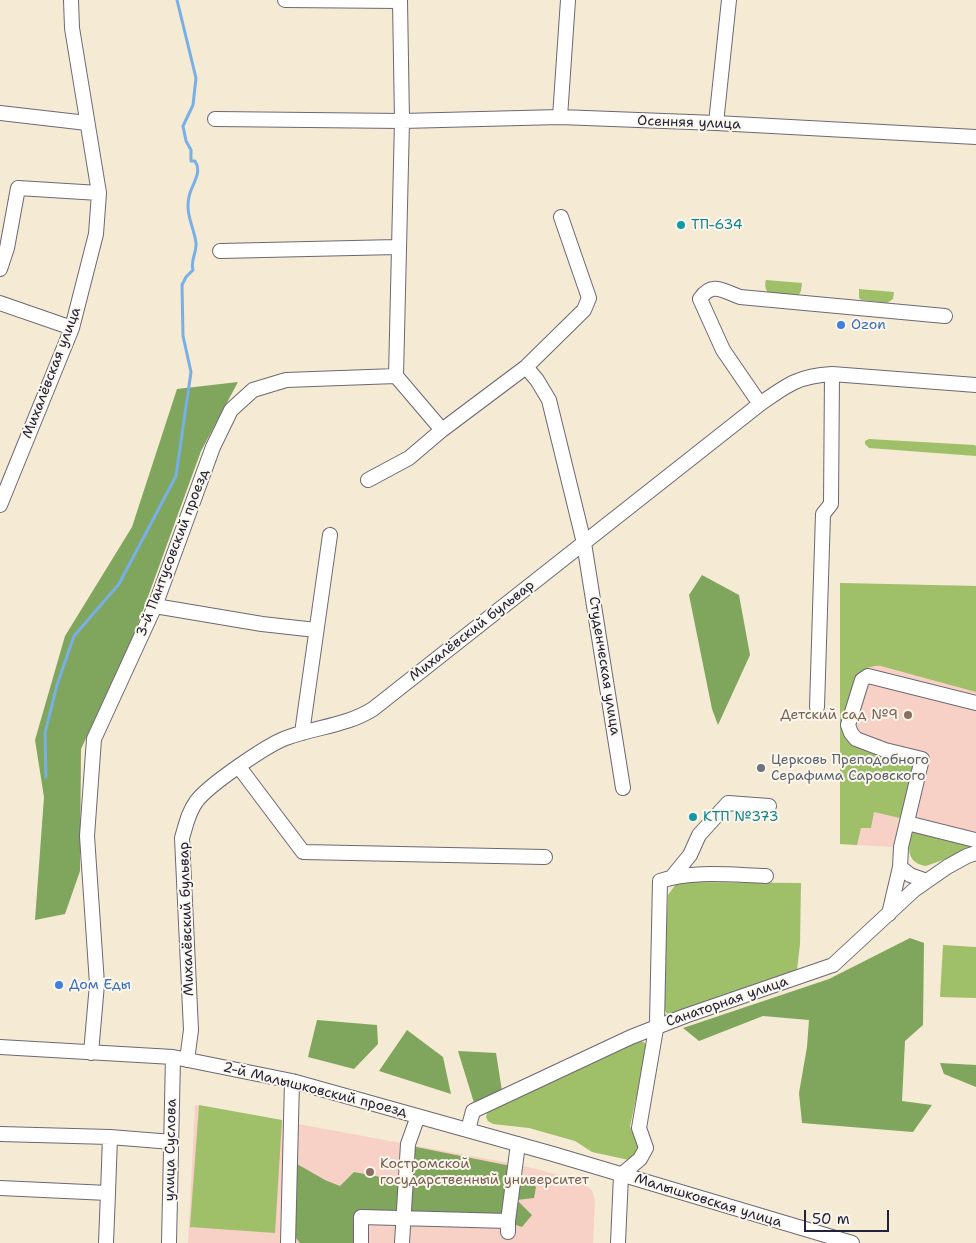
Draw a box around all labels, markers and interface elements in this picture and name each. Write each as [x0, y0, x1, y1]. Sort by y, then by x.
street label: Осенняя улица [637, 113, 741, 133]
place label: ТП-634 [691, 217, 742, 233]
marker: ТП-634 [675, 219, 687, 231]
street label: Михалёвская улица [19, 305, 85, 441]
place label: Ozon [851, 317, 886, 333]
marker: Ozon [835, 319, 847, 331]
street label: 3-й Пантусовский проезд [133, 467, 213, 639]
street label: Михалёвский бульвар [406, 577, 538, 685]
street label: Студенческая улица [585, 595, 623, 737]
place label: Детский сад №9 [780, 707, 898, 723]
marker: Детский сад №9 [902, 709, 914, 721]
place label: Церковь Преподобного Серафима Саровского [771, 752, 929, 784]
marker: Церковь Преподобного Серафима Саровского [755, 762, 767, 774]
place label: КТП №373 [703, 809, 778, 825]
marker: КТП №373 [687, 811, 699, 823]
street label: Михалёвский бульвар [176, 842, 198, 996]
street label: Санаторная улица [664, 973, 790, 1031]
place label: Дом Еды [69, 977, 131, 993]
marker: Дом Еды [53, 979, 65, 991]
street label: 2-й Малышковский проезд [221, 1059, 409, 1121]
street label: улица Суслова [162, 1099, 180, 1201]
place label: Костромской государственный университет [380, 1156, 589, 1188]
marker: Костромской государственный университет [364, 1166, 376, 1178]
street label: Малышковская улица [632, 1171, 784, 1231]
scale bar [806, 1200, 891, 1232]
text: 50 m [812, 1209, 850, 1229]

